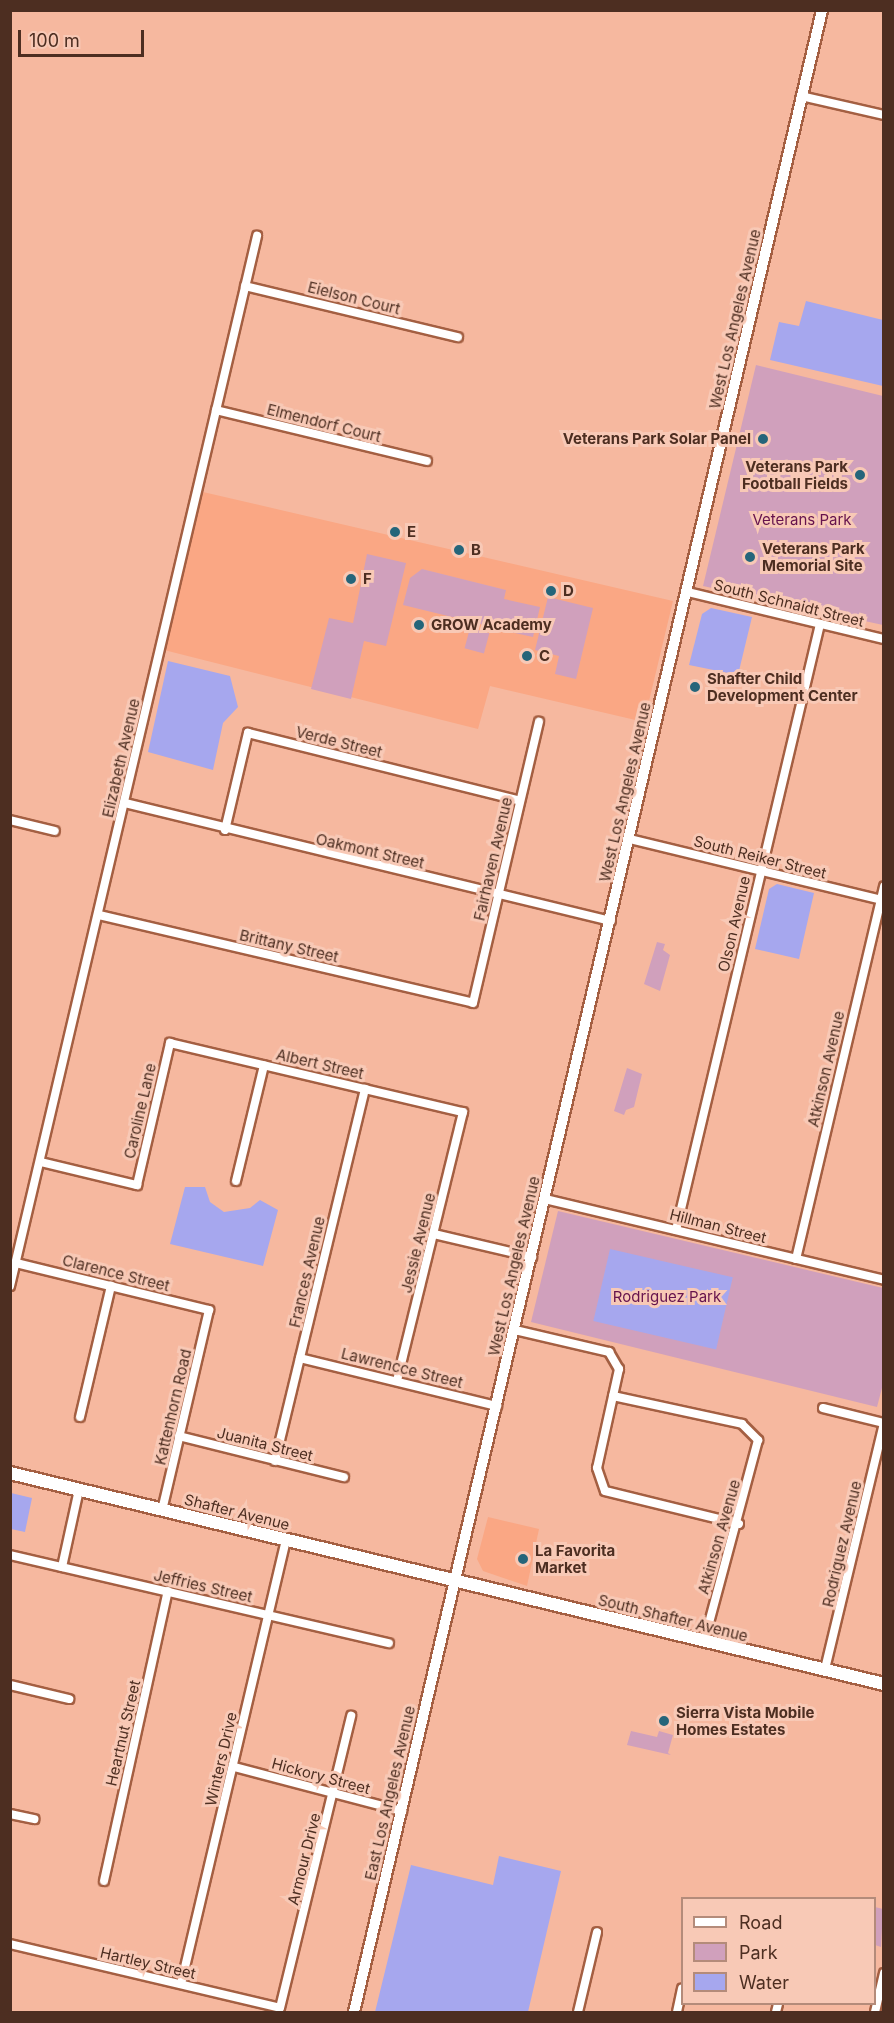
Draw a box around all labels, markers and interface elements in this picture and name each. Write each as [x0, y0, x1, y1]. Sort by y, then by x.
scale bar [21, 18, 147, 56]
text: 100 m [29, 30, 80, 51]
street label: West Los Angeles Avenue [706, 227, 764, 411]
street label: Eielson Court [306, 278, 402, 318]
street label: Elmendorf Court [265, 400, 383, 446]
place label: Veterans Park Solar Panel [563, 430, 751, 448]
marker: Veterans Park Solar Panel [756, 432, 770, 446]
place label: Veterans Park Football Fields [742, 457, 848, 492]
marker: Veterans Park Football Fields [853, 468, 867, 482]
park label: Veterans Park [752, 511, 852, 529]
place label: E [407, 523, 416, 541]
marker: E [388, 525, 402, 539]
place label: Veterans Park Memorial Site [762, 539, 865, 574]
place label: B [471, 541, 481, 559]
marker: B [452, 543, 466, 557]
marker: Veterans Park Memorial Site [743, 550, 757, 564]
place label: F [363, 570, 372, 588]
marker: F [344, 572, 358, 586]
street label: South Schnaidt Street [712, 576, 866, 630]
place label: D [563, 582, 574, 600]
marker: D [544, 584, 558, 598]
place label: GROW Academy [431, 616, 552, 634]
marker: GROW Academy [412, 618, 426, 632]
place label: C [539, 647, 550, 665]
marker: C [520, 649, 534, 663]
place label: Shafter Child Development Center [707, 669, 858, 704]
marker: Shafter Child Development Center [688, 680, 702, 694]
street label: Elizabeth Avenue [99, 697, 143, 819]
street label: West Los Angeles Avenue [596, 700, 654, 884]
street label: Verde Street [294, 723, 384, 761]
street label: Fairhaven Avenue [470, 796, 516, 922]
street label: Oakmont Street [314, 830, 426, 872]
street label: South Reiker Street [692, 832, 828, 882]
street label: Olson Avenue [714, 874, 754, 974]
street label: Brittany Street [238, 926, 340, 966]
street label: Atkinson Avenue [804, 1009, 848, 1129]
street label: Albert Street [274, 1045, 366, 1083]
street label: Caroline Lane [120, 1062, 160, 1160]
street label: West Los Angeles Avenue [485, 1174, 543, 1358]
street label: Jessie Avenue [397, 1191, 439, 1295]
street label: Hillman Street [668, 1205, 768, 1247]
street label: Frances Avenue [285, 1215, 329, 1329]
street label: Clarence Street [61, 1251, 171, 1295]
park label: Rodriguez Park [613, 1288, 721, 1306]
street label: Lawrencce Street [339, 1344, 465, 1392]
street label: Kattenhorn Road [151, 1347, 195, 1467]
street label: Juanita Street [215, 1423, 315, 1465]
street label: Atkinson Avenue [694, 1478, 744, 1596]
street label: Rodriguez Avenue [819, 1479, 865, 1609]
street label: Shafter Avenue [182, 1490, 292, 1534]
place label: La Favorita Market [535, 1541, 615, 1576]
marker: La Favorita Market [516, 1552, 530, 1566]
street label: Jeffries Street [152, 1566, 254, 1606]
street label: South Shafter Avenue [596, 1591, 750, 1645]
street label: Heartnut Street [102, 1678, 144, 1788]
place label: Sierra Vista Mobile Homes Estates [676, 1703, 814, 1738]
street label: East Los Angeles Avenue [361, 1704, 419, 1882]
street label: Winters Drive [201, 1710, 241, 1808]
marker: Sierra Vista Mobile Homes Estates [657, 1714, 671, 1728]
street label: Hickory Street [270, 1754, 372, 1798]
street label: Armour Drive [284, 1811, 324, 1907]
legend [681, 1897, 876, 2005]
text: Road [739, 1912, 782, 1933]
text: Park [739, 1942, 778, 1963]
street label: Hartley Street [99, 1943, 197, 1983]
text: Water [739, 1972, 789, 1993]

